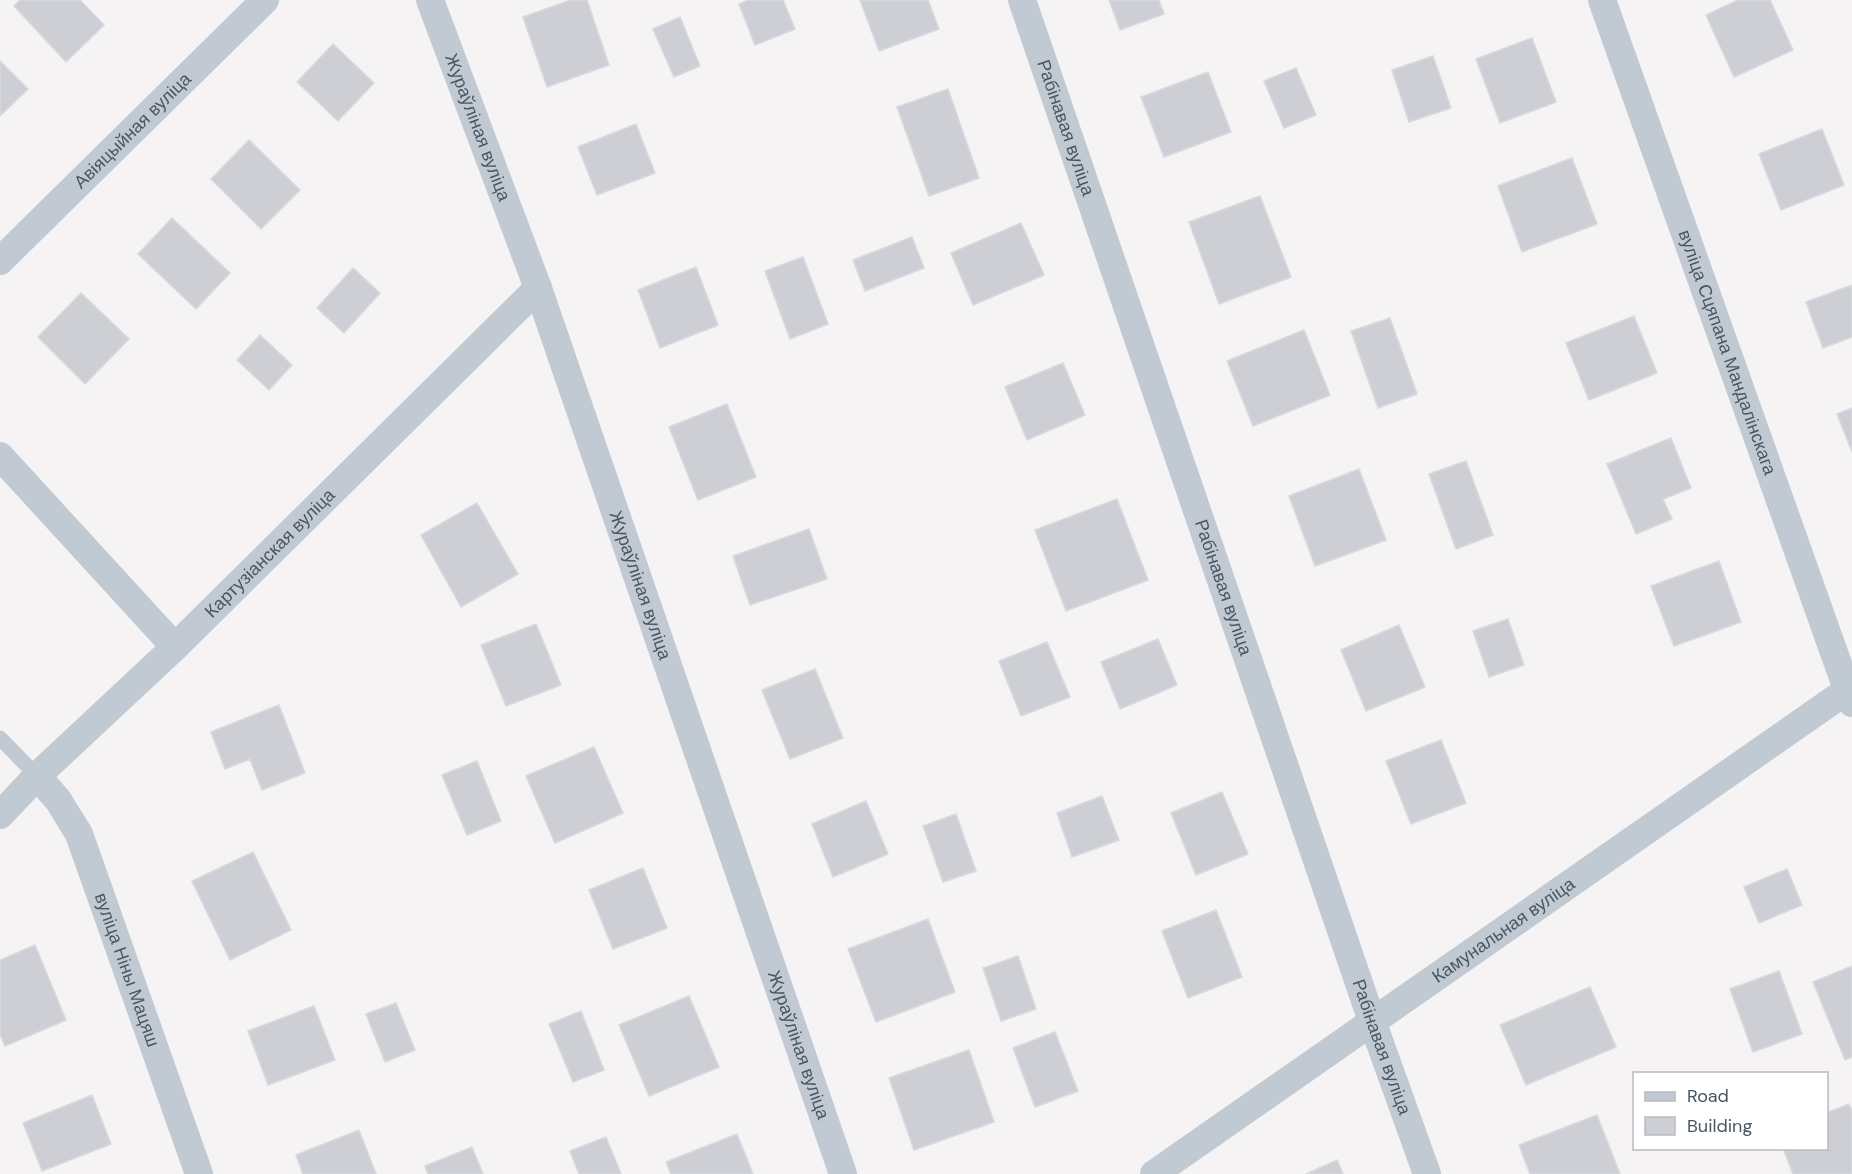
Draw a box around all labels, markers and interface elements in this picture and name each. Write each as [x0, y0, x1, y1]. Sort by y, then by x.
street label: Жураўліная вуліца [439, 50, 517, 205]
street label: Рабінавая вуліца [1031, 57, 1101, 200]
street label: Авіяцыйная вуліца [69, 67, 197, 194]
street label: вуліца Сцяпана Мандалінскага [1673, 227, 1782, 479]
street label: Картузіанская вуліца [199, 483, 341, 623]
street label: Жураўліная вуліца [604, 508, 677, 664]
street label: Рабінавая вуліца [1189, 516, 1258, 660]
street label: Камунальная вуліца [1427, 871, 1580, 988]
street label: вуліца Ніны Мацяш [89, 890, 165, 1050]
street label: Жураўліная вуліца [762, 967, 836, 1123]
street label: Рабінавая вуліца [1347, 976, 1417, 1119]
legend [1633, 1072, 1828, 1150]
text: Road [1687, 1084, 1729, 1108]
text: Building [1687, 1114, 1752, 1138]

